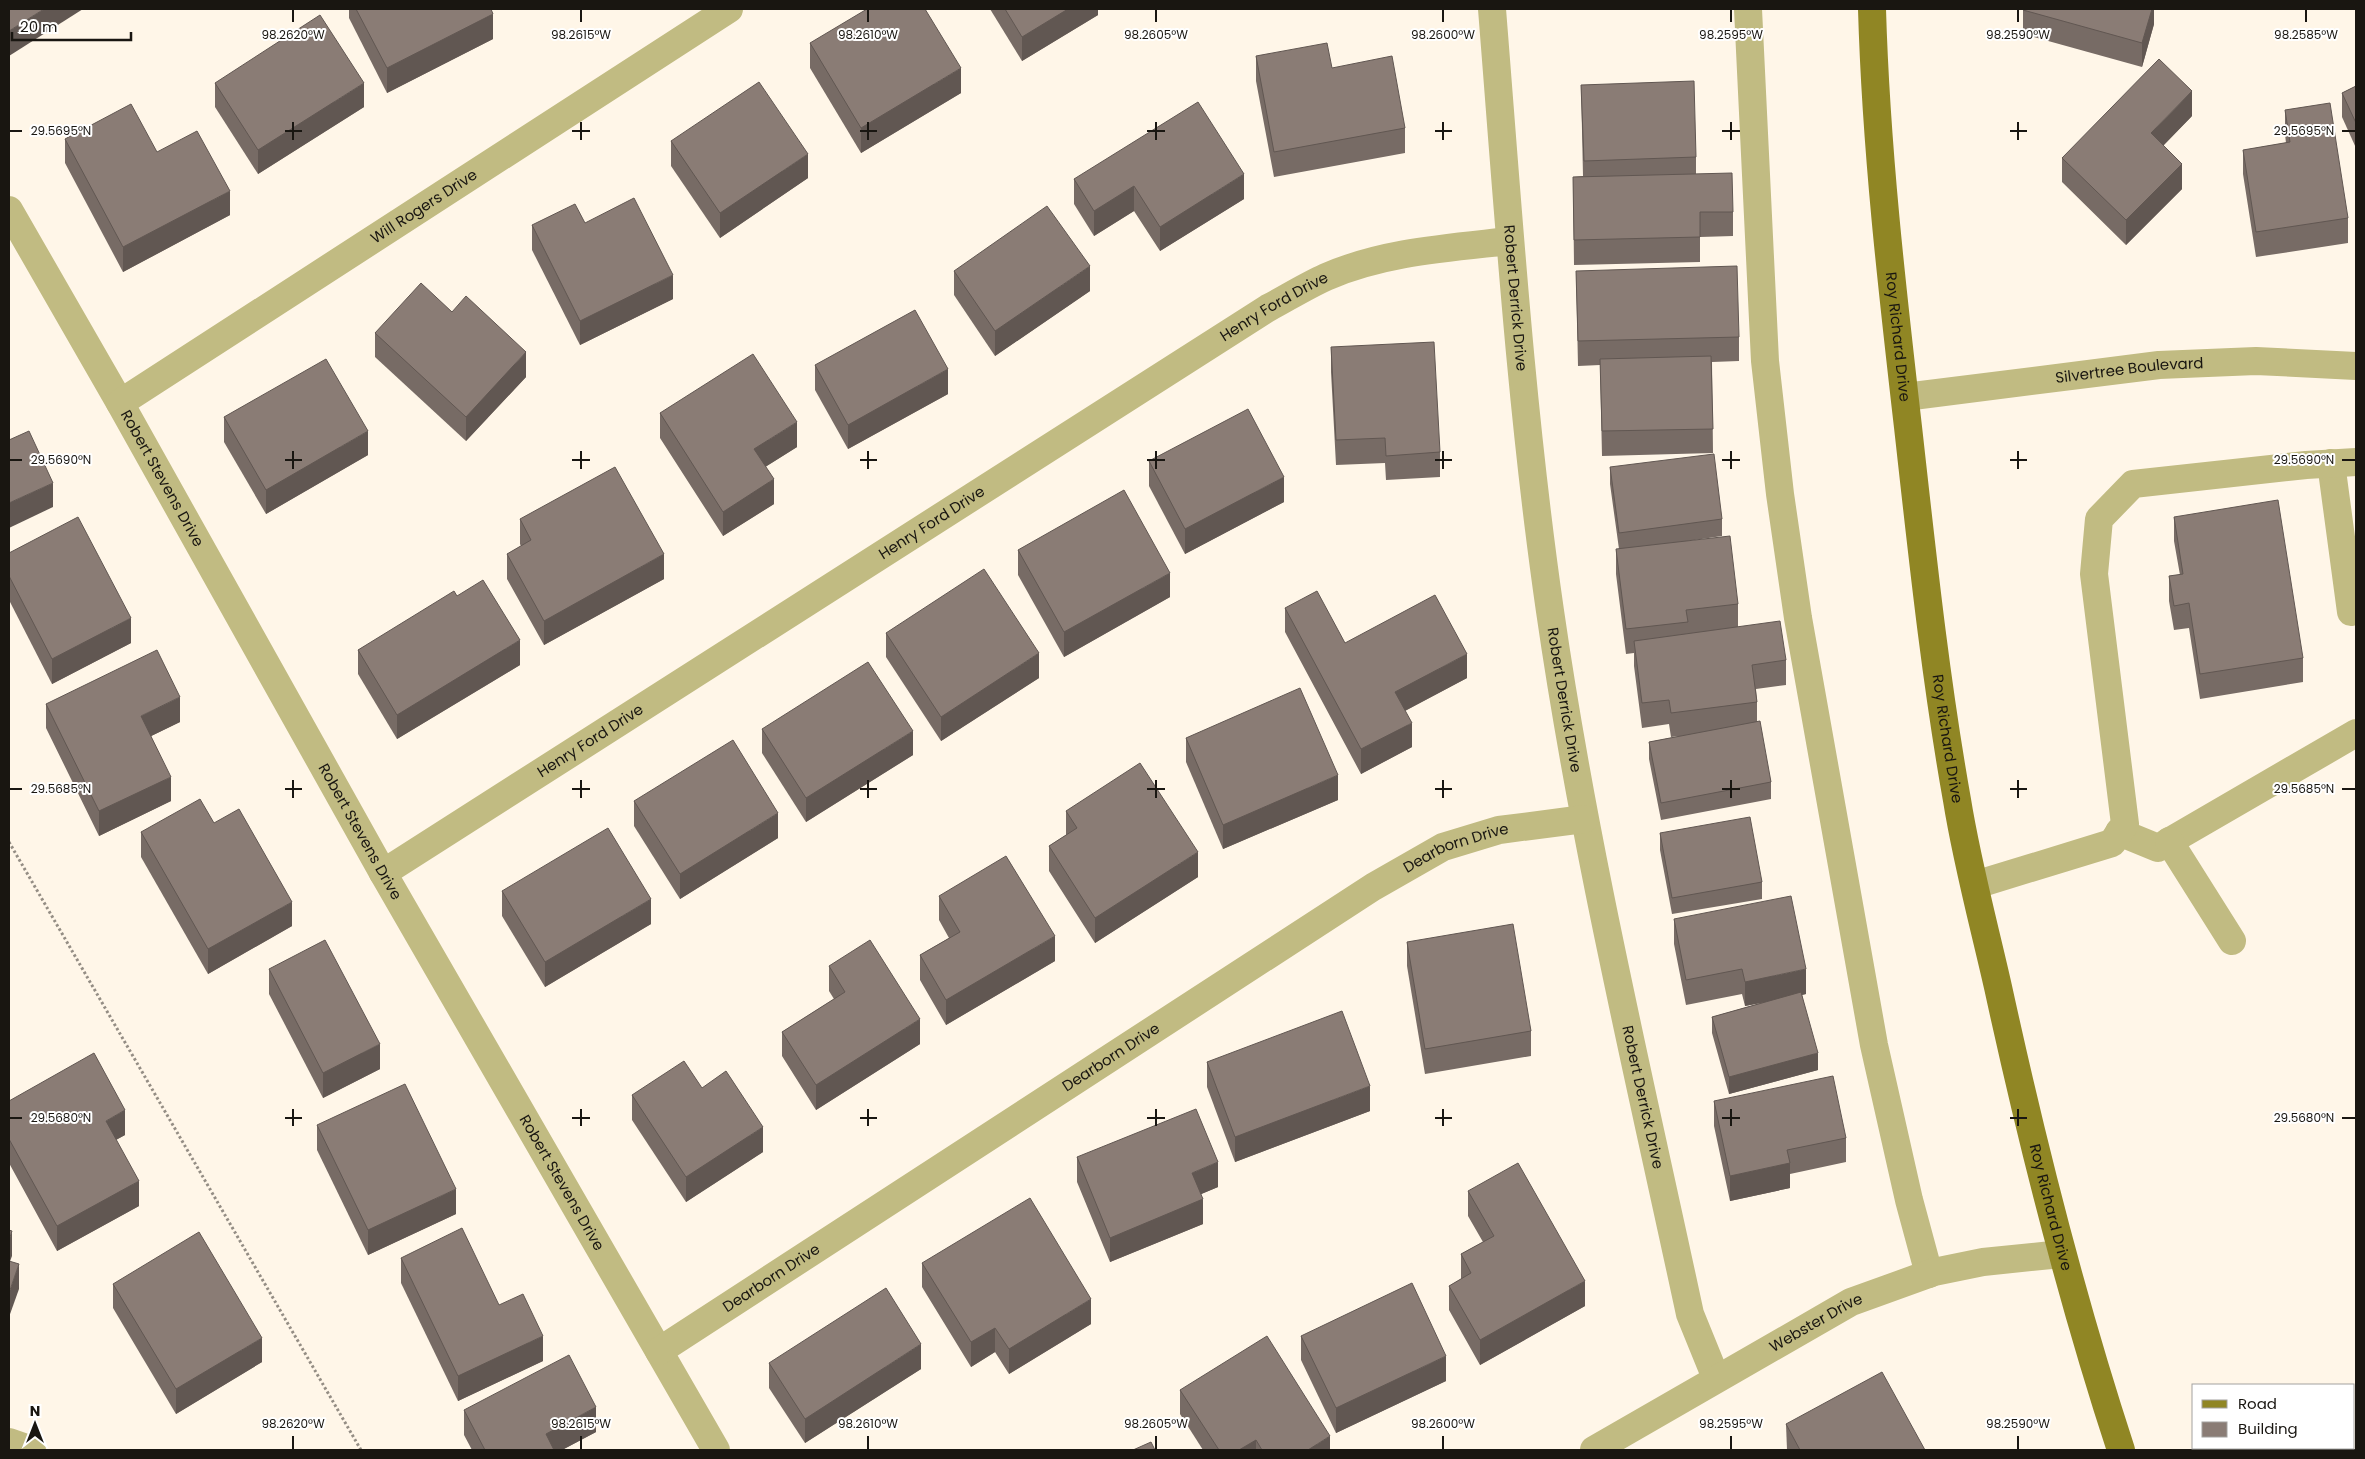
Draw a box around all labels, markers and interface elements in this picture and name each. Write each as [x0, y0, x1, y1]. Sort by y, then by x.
scale bar [12, 10, 131, 42]
text: 20 m [20, 16, 58, 37]
text: 98.2620°W [261, 26, 325, 43]
text: 98.2615°W [551, 26, 611, 43]
text: 98.2610°W [838, 26, 898, 43]
text: 98.2605°W [1124, 26, 1188, 43]
text: 98.2600°W [1411, 26, 1475, 43]
text: 98.2595°W [1699, 26, 1763, 43]
text: 98.2590°W [1986, 26, 2050, 43]
text: 98.2585°W [2274, 26, 2338, 43]
text: 29.5695°N [31, 122, 91, 139]
text: 29.5695°N [2274, 122, 2334, 139]
street label: Will Rogers Drive [366, 164, 481, 248]
street label: Robert Derrick Drive [1499, 224, 1533, 372]
street label: Henry Ford Drive [1216, 266, 1331, 346]
street label: Roy Richard Drive [1881, 271, 1916, 403]
street label: Silvertree Boulevard [2054, 352, 2204, 388]
street label: Robert Stevens Drive [116, 406, 209, 550]
text: 29.5690°N [31, 451, 91, 468]
text: 29.5690°N [2274, 451, 2334, 468]
street label: Henry Ford Drive [874, 481, 989, 564]
street label: Robert Derrick Drive [1543, 626, 1587, 774]
street label: Roy Richard Drive [1927, 673, 1968, 805]
street label: Henry Ford Drive [533, 699, 647, 782]
street label: Robert Stevens Drive [314, 759, 407, 904]
text: 29.5685°N [31, 780, 91, 797]
text: 29.5685°N [2274, 780, 2334, 797]
street label: Dearborn Drive [1399, 818, 1510, 878]
street label: Dearborn Drive [1058, 1017, 1163, 1096]
street label: Robert Derrick Drive [1617, 1023, 1669, 1171]
text: 29.5680°N [31, 1109, 91, 1126]
text: 29.5680°N [2274, 1109, 2334, 1126]
street label: Robert Stevens Drive [515, 1111, 610, 1254]
street label: Roy Richard Drive [2025, 1142, 2078, 1273]
street label: Dearborn Drive [718, 1238, 824, 1317]
street label: Webster Drive [1765, 1288, 1865, 1357]
legend [2192, 1384, 2355, 1449]
text: Road [2238, 1393, 2277, 1414]
north arrow [10, 1399, 60, 1449]
text: N [30, 1401, 40, 1421]
text: 98.2620°W [261, 1415, 325, 1432]
text: 98.2615°W [551, 1415, 611, 1432]
text: 98.2610°W [838, 1415, 898, 1432]
text: 98.2605°W [1124, 1415, 1188, 1432]
text: 98.2600°W [1411, 1415, 1475, 1432]
text: 98.2595°W [1699, 1415, 1763, 1432]
text: 98.2590°W [1986, 1415, 2050, 1432]
text: Building [2238, 1418, 2298, 1439]

